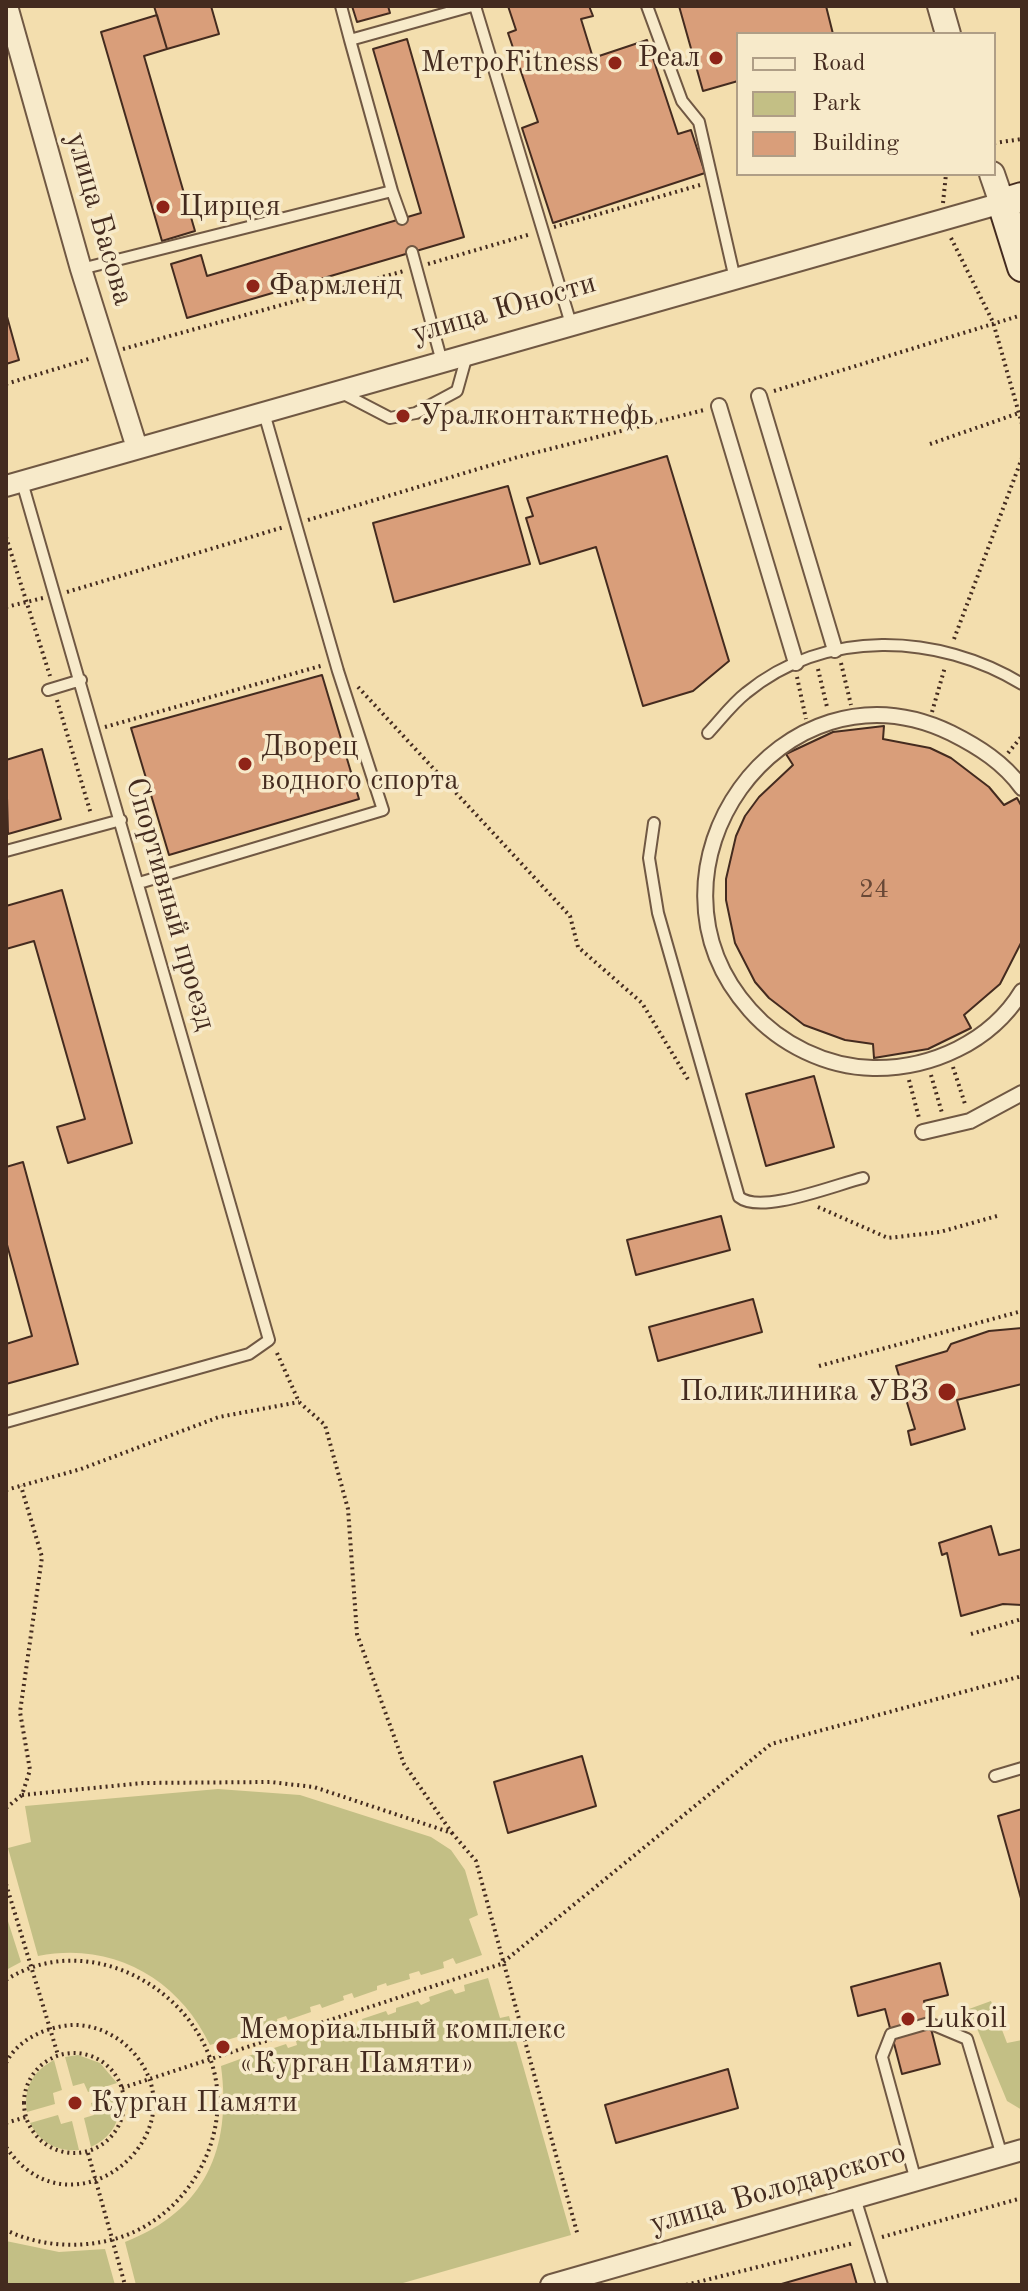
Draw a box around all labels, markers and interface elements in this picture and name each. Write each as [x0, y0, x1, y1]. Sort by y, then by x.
legend [736, 32, 996, 176]
place label: Реал [638, 40, 700, 76]
place label: МетроFitness [421, 45, 599, 81]
marker: Реал [707, 49, 725, 67]
text: Road [812, 52, 865, 76]
marker: МетроFitness [606, 54, 624, 72]
text: Park [812, 92, 861, 116]
street label: улица Басова [57, 128, 141, 310]
text: Building [812, 132, 899, 156]
place label: Цирцея [179, 189, 281, 225]
marker: Цирцея [154, 198, 172, 216]
street label: улица Юности [408, 266, 600, 352]
place label: Фармленд [269, 268, 402, 304]
marker: Фармленд [244, 277, 262, 295]
place label: Уралконтактнефь [419, 398, 654, 434]
marker: Уралконтактнефь [394, 407, 412, 425]
place label: Дворец водного спорта [261, 729, 459, 800]
marker: Дворец водного спорта [236, 755, 254, 773]
street label: Спортивный проезд [117, 774, 223, 1034]
house number: 24 [859, 874, 889, 906]
place label: Поликлиника УВЗ [679, 1374, 929, 1410]
marker: Поликлиника УВЗ [936, 1381, 958, 1403]
place label: Lukoil [924, 2001, 1007, 2037]
marker: Lukoil [899, 2010, 917, 2028]
place label: Мемориальный комплекс «Курган Памяти» [239, 2012, 566, 2082]
marker: Мемориальный комплекс «Курган Памяти» [214, 2038, 232, 2056]
place label: Курган Памяти [91, 2085, 298, 2121]
marker: Курган Памяти [66, 2094, 84, 2112]
street label: улица Володарского [646, 2135, 910, 2243]

